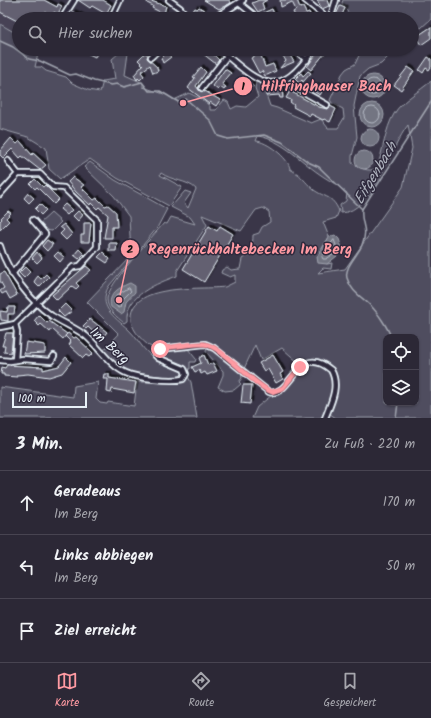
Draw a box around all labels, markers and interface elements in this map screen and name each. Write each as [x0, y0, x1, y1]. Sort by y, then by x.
search box [12, 12, 419, 56]
text: Hier suchen [58, 22, 132, 46]
icon: search [26, 23, 48, 45]
callout: Hilfringhauser Bach [233, 73, 400, 100]
text: Hilfringhauser Bach [261, 75, 391, 99]
text: 1 [241, 77, 245, 96]
water label: Eifgenbach [348, 136, 405, 209]
callout: Regenrückhaltebecken Im Berg [120, 235, 361, 262]
text: Regenrückhaltebecken Im Berg [148, 238, 352, 262]
text: 2 [127, 240, 134, 259]
street label: Im Berg [84, 322, 134, 370]
map controls [383, 334, 419, 406]
button: locate [383, 334, 419, 370]
route start [151, 340, 169, 358]
route end [291, 358, 309, 376]
button: layers [383, 370, 419, 406]
scale bar [12, 390, 87, 409]
text: 100 m [18, 390, 46, 408]
text: 3 Min. [16, 431, 63, 458]
text: Zu Fuß · 220 m [324, 434, 415, 455]
text: Geradeaus [54, 480, 121, 504]
icon: ahead [16, 492, 38, 514]
text: 170 m [383, 492, 415, 513]
text: Im Berg [54, 504, 98, 525]
text: Links abbiegen [54, 544, 153, 568]
icon: left [16, 556, 38, 578]
text: 50 m [386, 556, 415, 577]
text: Im Berg [54, 568, 98, 589]
text: Ziel erreicht [54, 619, 137, 643]
icon: arrive [16, 620, 38, 642]
tab: Karte [55, 670, 79, 712]
tab: Route [188, 670, 214, 712]
tab: Gespeichert [324, 670, 376, 712]

